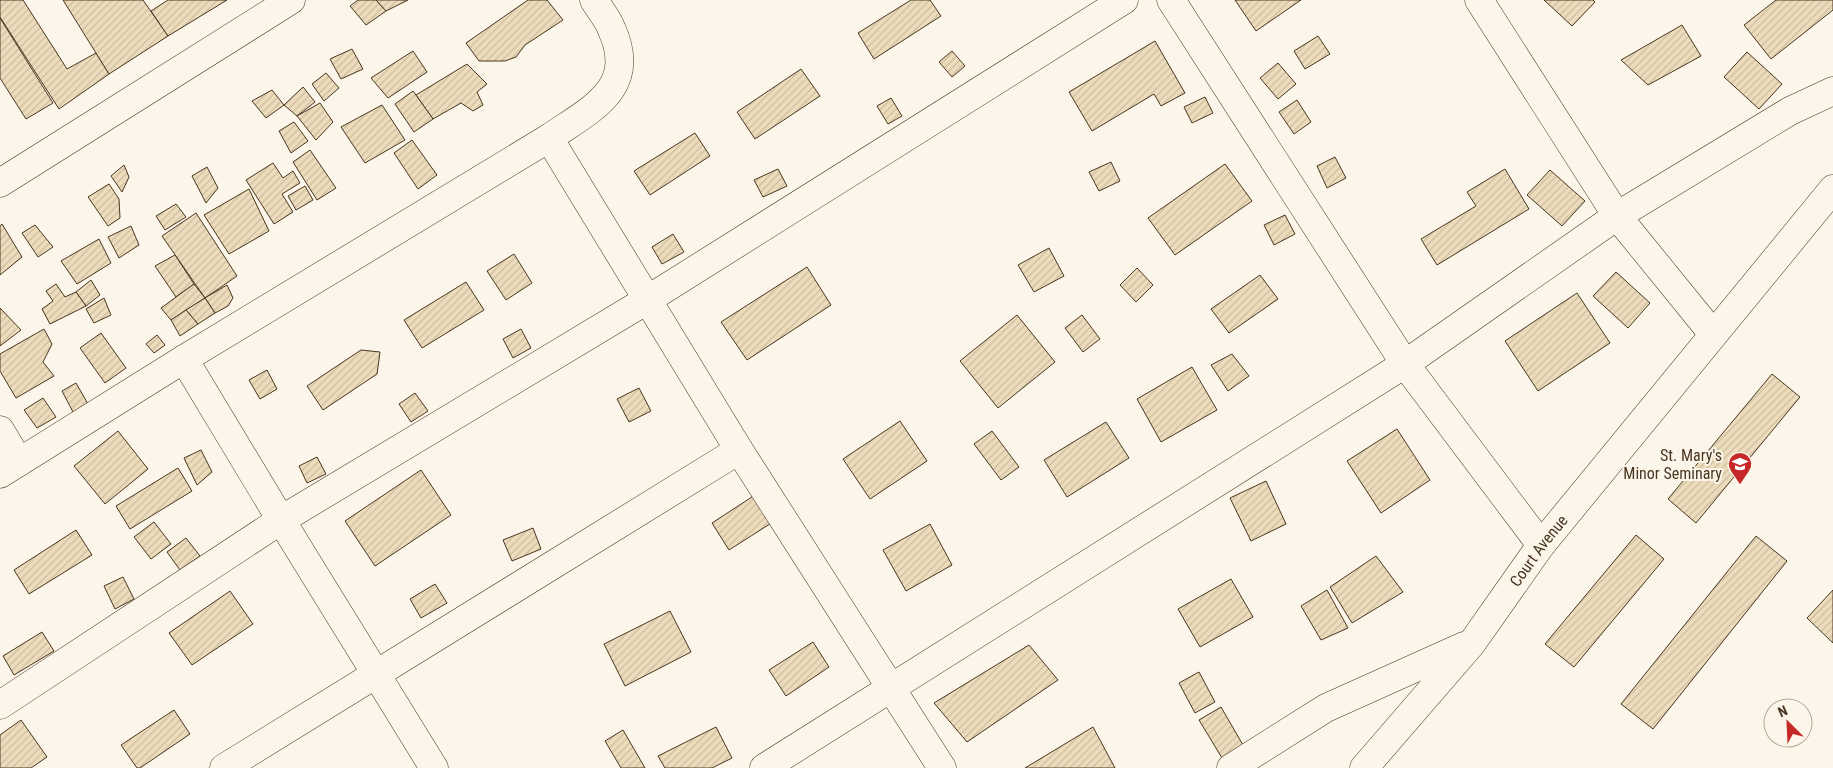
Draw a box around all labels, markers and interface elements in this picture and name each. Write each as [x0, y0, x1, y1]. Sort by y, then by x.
place label: St. Mary's Minor Seminary [1623, 446, 1722, 483]
school or university icon: St. Mary's Minor Seminary [1727, 451, 1753, 485]
street label: Court Avenue [1506, 511, 1572, 590]
north arrow [1763, 698, 1813, 748]
text: N [1776, 702, 1790, 720]

